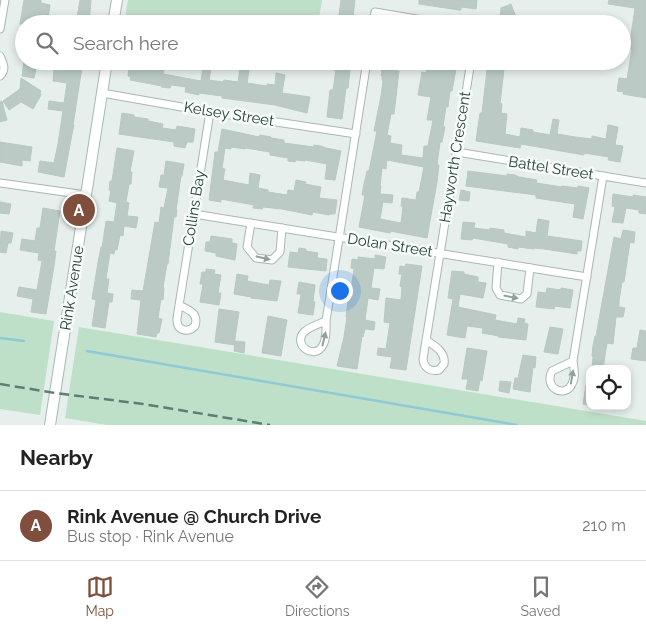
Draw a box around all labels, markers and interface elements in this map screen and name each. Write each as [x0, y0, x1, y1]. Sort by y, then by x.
search box [15, 15, 631, 70]
icon: search [33, 29, 61, 57]
text: Search here [73, 32, 179, 54]
street label: Hayworth Crescent [436, 90, 474, 224]
street label: Kelsey Street [183, 98, 275, 130]
street label: Battel Street [507, 152, 595, 184]
street label: Collins Bay [179, 169, 209, 247]
pin: A [63, 191, 95, 229]
street label: Dolan Street [346, 229, 434, 261]
street label: Rink Avenue [56, 244, 88, 332]
one-way arrow [255, 254, 271, 262]
your location [327, 278, 353, 304]
one-way arrow [503, 293, 518, 301]
one-way arrow [320, 331, 328, 347]
map controls [586, 365, 631, 410]
button: locate [586, 365, 631, 410]
one-way arrow [569, 369, 577, 385]
text: Nearby [20, 445, 93, 470]
text: Rink Avenue @ Church Drive [67, 505, 321, 527]
text: A [31, 516, 41, 535]
text: 210 m [582, 516, 626, 535]
text: Bus stop · Rink Avenue [67, 527, 234, 546]
tab: Map [85, 573, 114, 619]
tab: Directions [285, 573, 350, 619]
tab: Saved [520, 573, 561, 619]

